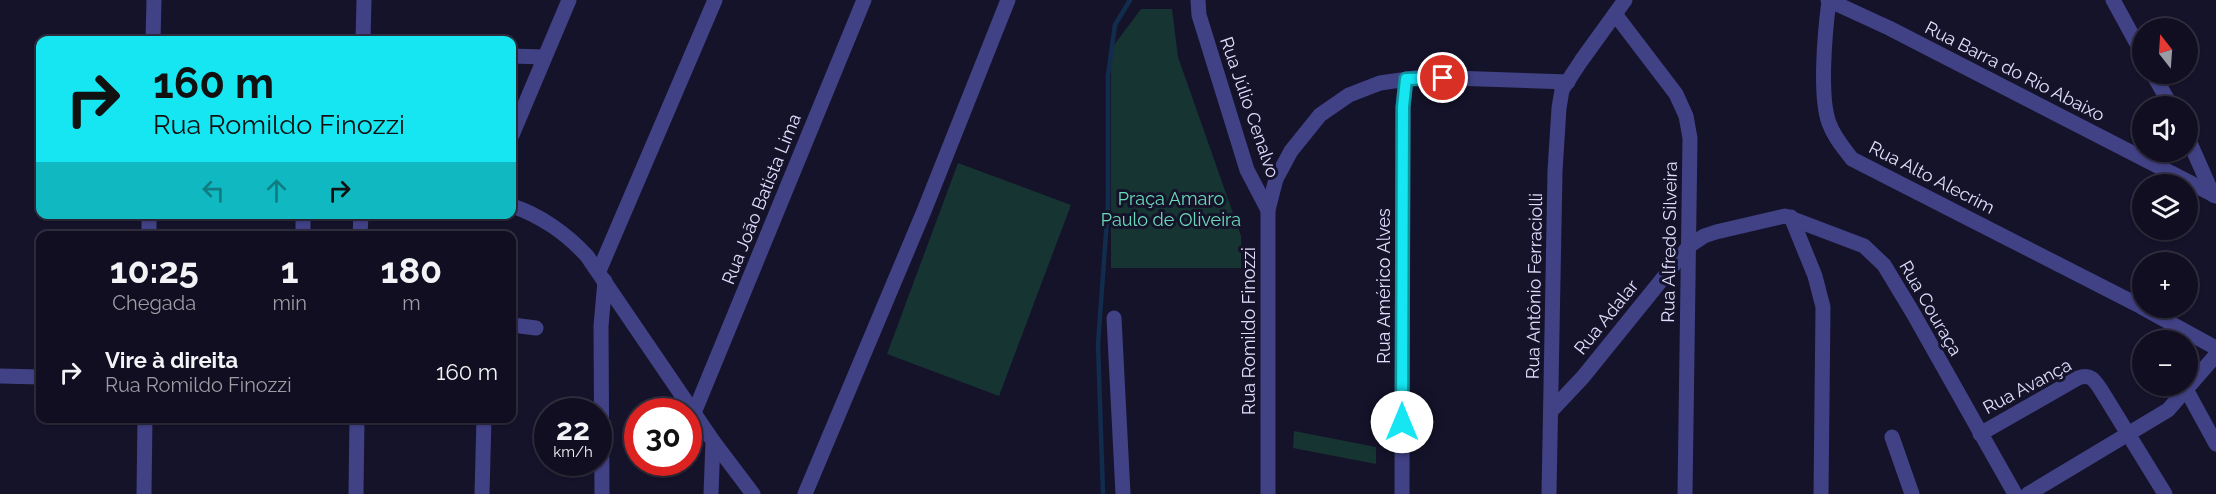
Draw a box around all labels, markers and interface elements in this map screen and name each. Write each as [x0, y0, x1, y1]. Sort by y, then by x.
street label: Rua Barra do Rio Abaixo [1922, 17, 2109, 126]
north arrow [2132, 18, 2198, 84]
map controls [2132, 18, 2198, 396]
street label: Rua Júlio Cenalvo [1216, 34, 1284, 180]
pin [1417, 52, 1468, 103]
text: 160 m [153, 59, 274, 108]
icon: right [54, 60, 132, 138]
icon: arrive [1426, 61, 1459, 94]
button: sound [2132, 96, 2198, 162]
text: Rua Romildo Finozzi [153, 109, 405, 140]
street label: Rua João Batista Lima [717, 111, 805, 287]
street label: Rua Alto Alecrim [1866, 136, 1998, 218]
street label: Rua Alfredo Silveira [1657, 161, 1681, 323]
icon: left [197, 174, 230, 207]
icon: ahead [260, 174, 293, 207]
icon: right [323, 174, 356, 207]
button: layers [2132, 174, 2198, 240]
park label: Praça Amaro Paulo de Oliveira [1101, 188, 1241, 230]
street label: Rua Antônio Ferraciolli [1522, 193, 1546, 379]
street label: Rua Américo Alves [1373, 208, 1394, 364]
street label: Rua Romildo Finozzi [1238, 247, 1259, 415]
text: 10:25 [110, 249, 199, 291]
text: 1 [281, 249, 299, 291]
text: 180 [381, 249, 442, 291]
button: + [2132, 252, 2198, 318]
street label: Rua Couraça [1895, 257, 1967, 359]
street label: Rua Adalar [1569, 275, 1643, 359]
text: Chegada [112, 291, 196, 315]
text: min [272, 291, 307, 315]
text: m [402, 291, 421, 315]
button: − [2132, 330, 2198, 396]
text: Vire à direita [105, 347, 238, 373]
street label: Rua Avança [1979, 354, 2075, 418]
icon: right [54, 356, 87, 389]
text: 160 m [436, 359, 498, 385]
text: Rua Romildo Finozzi [105, 373, 292, 397]
position arrow [1370, 390, 1434, 454]
speed limit sign: 30 [624, 398, 702, 476]
text: 22 [556, 412, 590, 447]
text: km/h [553, 443, 593, 461]

